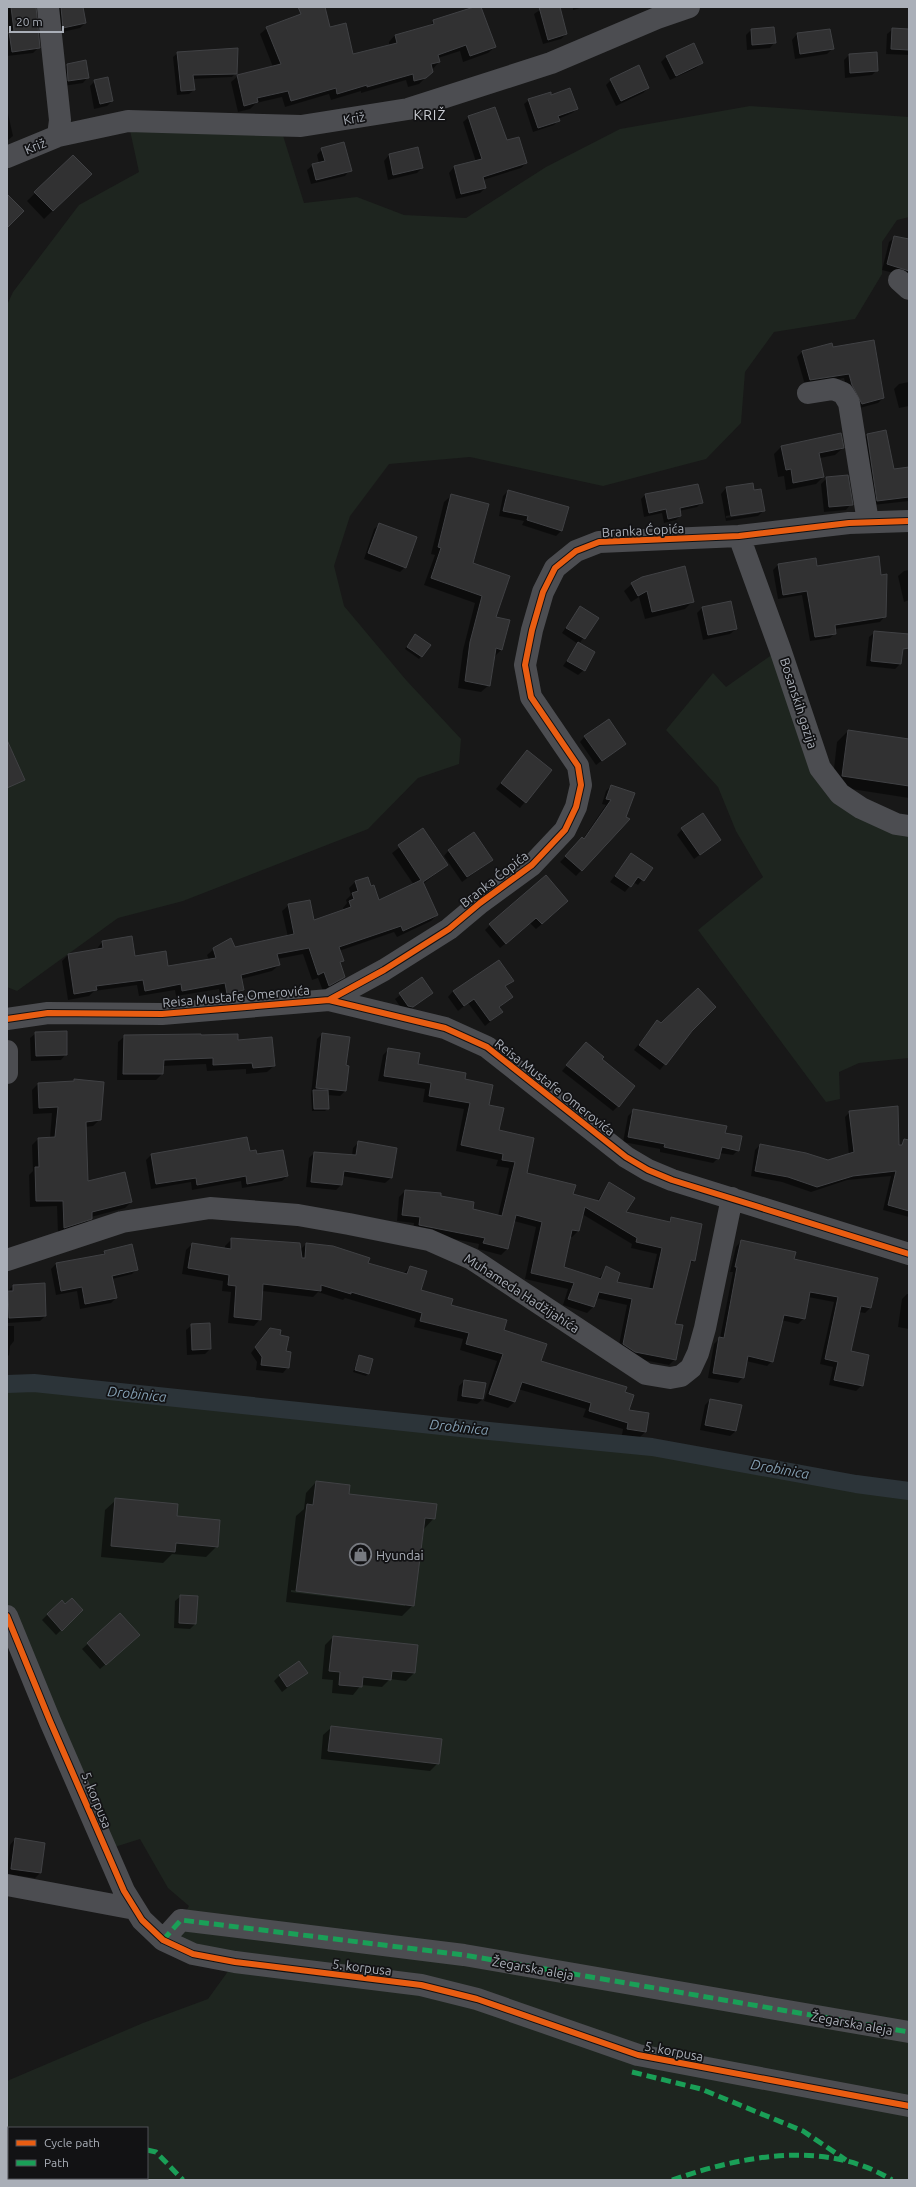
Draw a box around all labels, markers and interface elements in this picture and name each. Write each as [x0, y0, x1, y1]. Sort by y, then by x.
scale bar [10, 8, 63, 34]
text: 20 m [16, 15, 43, 28]
district label: KRIŽ [414, 106, 446, 123]
street label: Križ [342, 109, 366, 127]
street label: Križ [22, 135, 48, 157]
street label: Branka Ćopića [601, 521, 685, 539]
street label: Bosanskih gazija [778, 656, 820, 750]
street label: Branka Ćopića [457, 848, 531, 910]
street label: Reisa Mustafe Omerovića [162, 983, 310, 1009]
street label: Reisa Mustafe Omerovića [492, 1036, 618, 1138]
street label: Muhameda Hadžijahića [462, 1251, 582, 1335]
water label: Drobinica [107, 1383, 168, 1405]
water label: Drobinica [429, 1416, 490, 1438]
water label: Drobinica [749, 1456, 811, 1482]
shop icon: Hyundai [347, 1542, 373, 1568]
place label: Hyundai [376, 1548, 424, 1562]
street label: 5. korpusa [79, 1770, 115, 1830]
street label: Žegarska aleja [491, 1953, 575, 1982]
street label: 5. korpusa [332, 1956, 392, 1978]
street label: Žegarska aleja [810, 2008, 894, 2037]
street label: 5. korpusa [643, 2038, 705, 2064]
legend [8, 2127, 148, 2179]
text: Cycle path [44, 2136, 100, 2149]
text: Path [44, 2156, 69, 2169]

